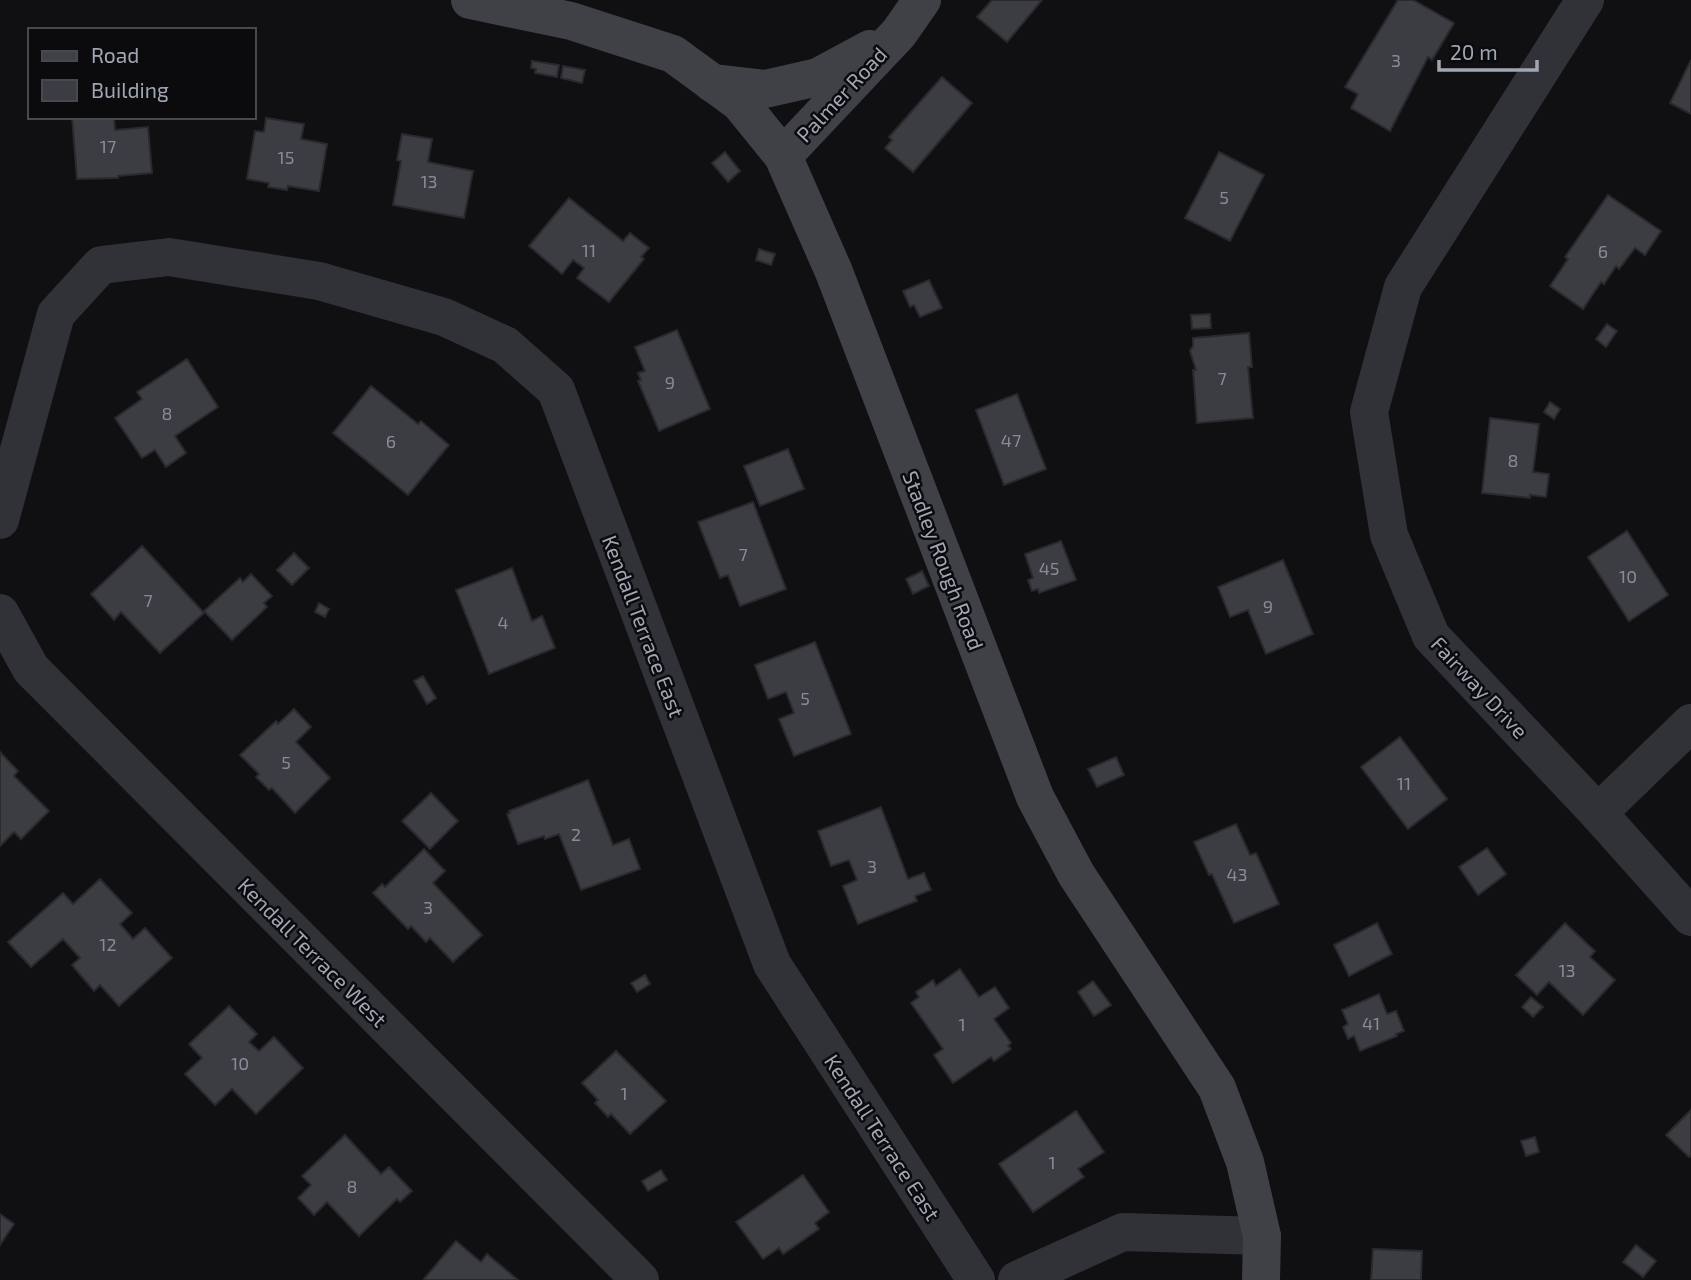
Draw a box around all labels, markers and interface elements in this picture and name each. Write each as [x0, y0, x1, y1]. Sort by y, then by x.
legend [28, 28, 256, 119]
scale bar [1439, 28, 1537, 72]
text: 20 m [1450, 39, 1498, 64]
street label: Palmer Road [791, 41, 891, 147]
text: Road [91, 42, 139, 67]
house number: 3 [1391, 49, 1401, 71]
text: Building [91, 77, 169, 102]
house number: 17 [100, 135, 116, 157]
house number: 15 [278, 146, 294, 168]
house number: 13 [420, 170, 438, 192]
house number: 5 [1219, 186, 1229, 208]
house number: 11 [582, 239, 596, 261]
house number: 6 [1598, 240, 1608, 262]
house number: 7 [1217, 367, 1227, 389]
house number: 9 [665, 371, 675, 393]
house number: 8 [162, 402, 172, 424]
house number: 47 [1001, 429, 1021, 451]
house number: 6 [386, 430, 396, 452]
house number: 8 [1508, 449, 1518, 471]
street label: Stadley Rough Road [898, 467, 990, 653]
street label: Kendall Terrace East [598, 532, 690, 720]
house number: 7 [738, 543, 748, 565]
house number: 45 [1039, 557, 1059, 579]
house number: 10 [1619, 565, 1637, 587]
house number: 7 [143, 589, 153, 611]
house number: 9 [1263, 595, 1273, 617]
house number: 4 [497, 611, 509, 633]
street label: Fairway Drive [1427, 631, 1533, 743]
house number: 5 [800, 687, 810, 709]
house number: 5 [281, 751, 291, 773]
house number: 11 [1397, 772, 1411, 794]
house number: 2 [571, 823, 581, 845]
house number: 3 [867, 855, 877, 877]
house number: 43 [1226, 863, 1248, 885]
street label: Kendall Terrace West [233, 872, 393, 1032]
house number: 3 [423, 896, 433, 918]
house number: 12 [99, 933, 117, 955]
house number: 13 [1558, 959, 1576, 981]
house number: 41 [1362, 1012, 1380, 1034]
house number: 1 [958, 1013, 966, 1035]
street label: Kendall Terrace East [820, 1049, 946, 1225]
house number: 10 [231, 1052, 249, 1074]
house number: 1 [620, 1082, 628, 1104]
house number: 1 [1048, 1151, 1056, 1173]
house number: 8 [347, 1175, 357, 1197]

